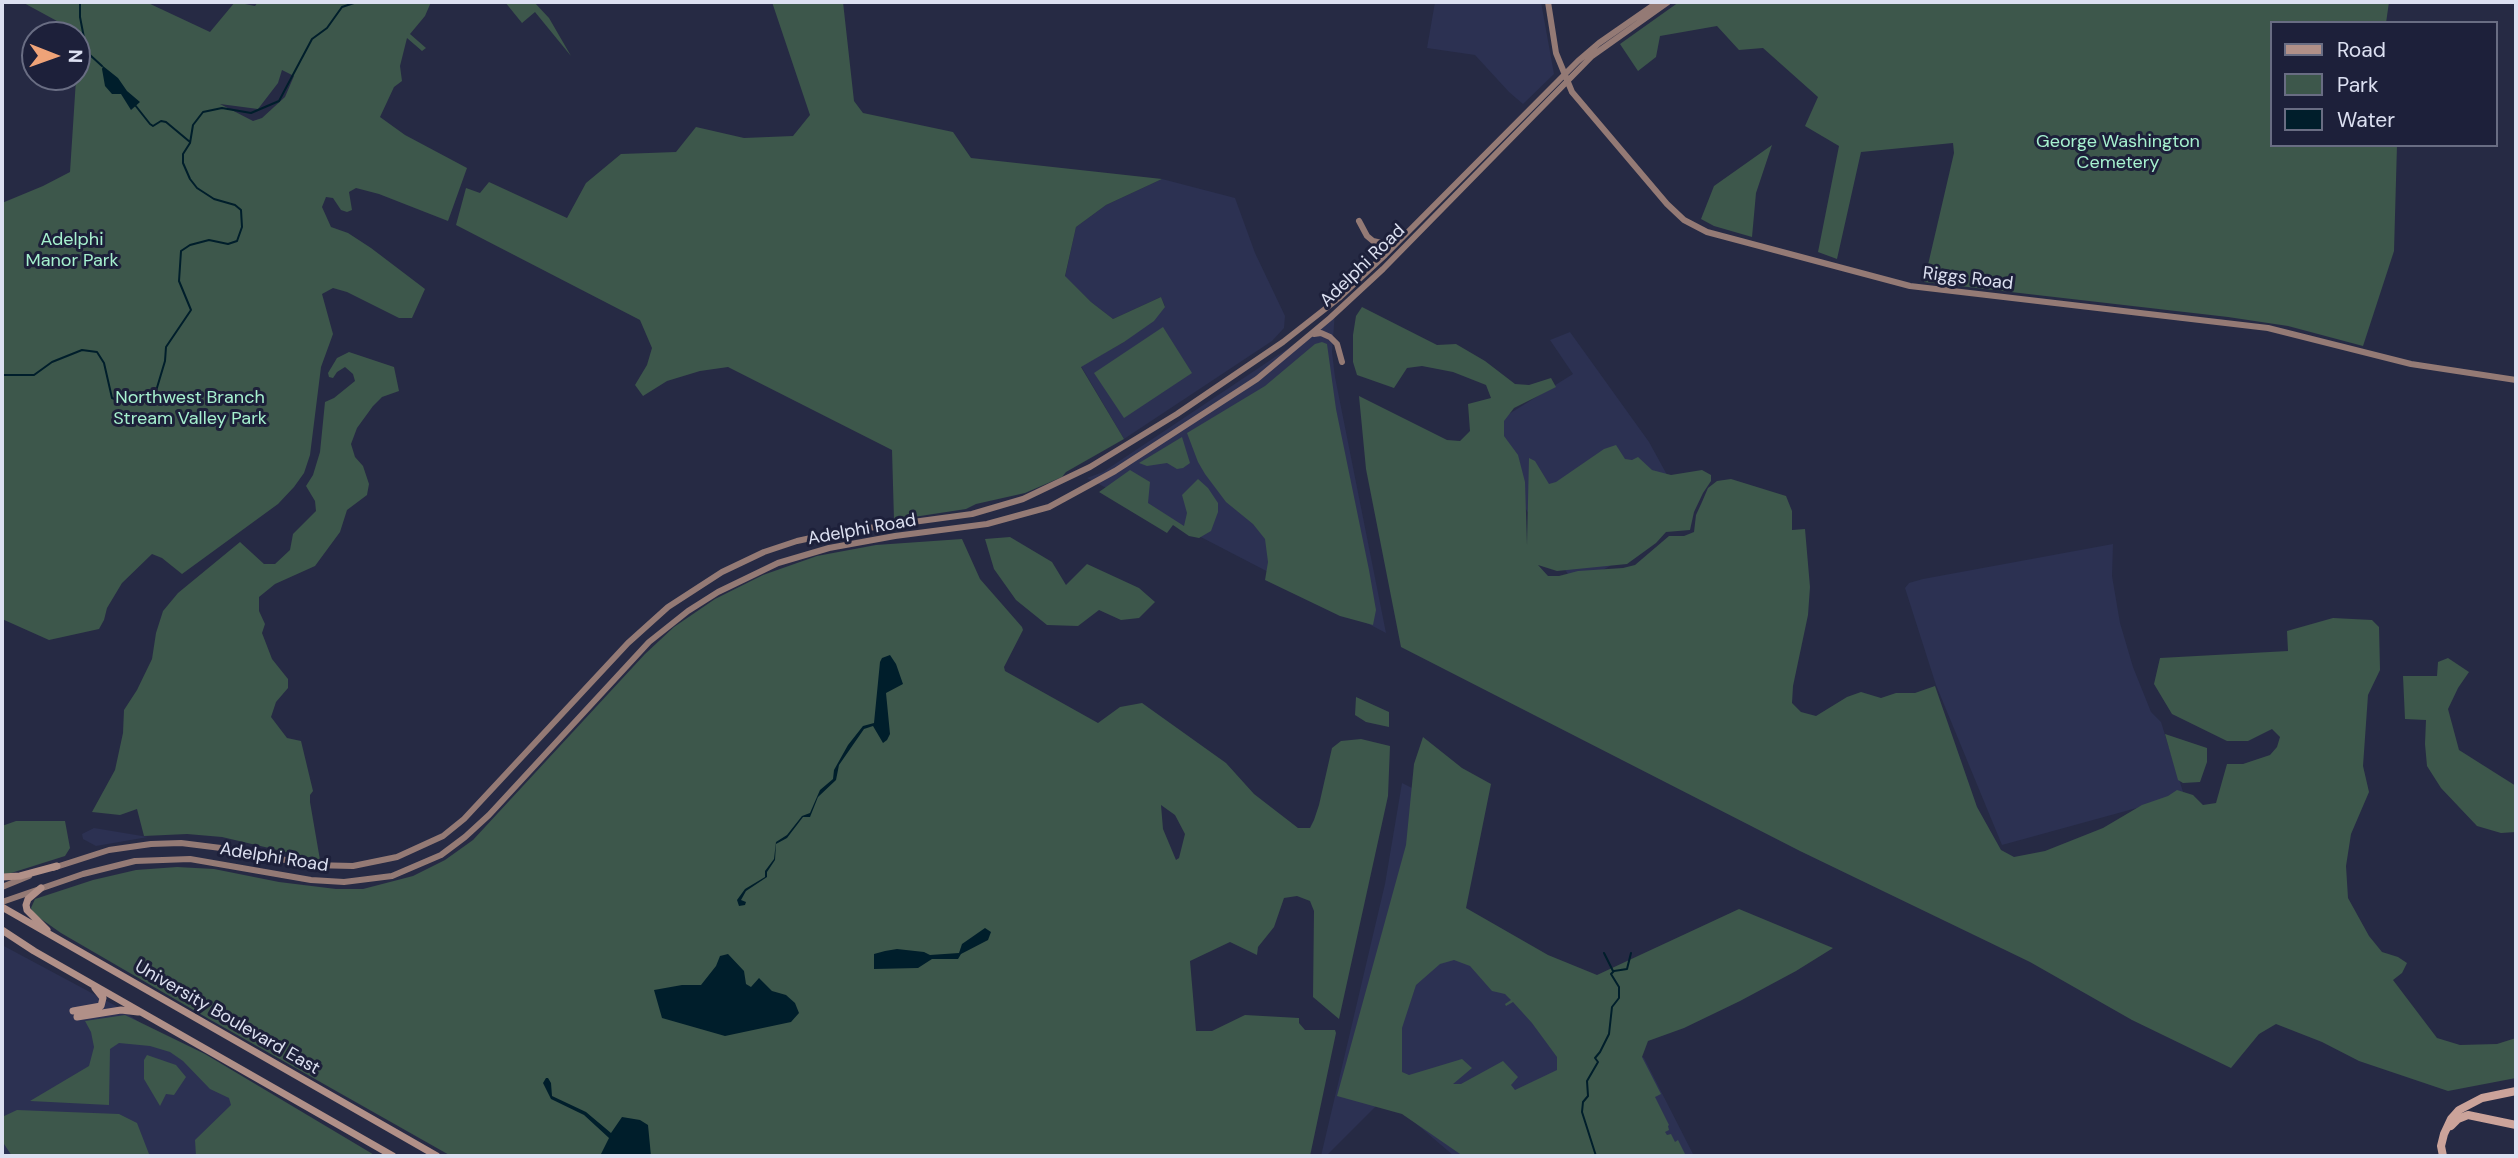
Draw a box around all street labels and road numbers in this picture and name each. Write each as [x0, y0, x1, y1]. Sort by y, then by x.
street label: Adelphi Road [1316, 220, 1410, 312]
street label: Riggs Road [1922, 263, 2014, 295]
street label: Adelphi Road [806, 510, 918, 550]
street label: Adelphi Road [218, 839, 330, 877]
street label: University Boulevard East [131, 956, 323, 1080]

